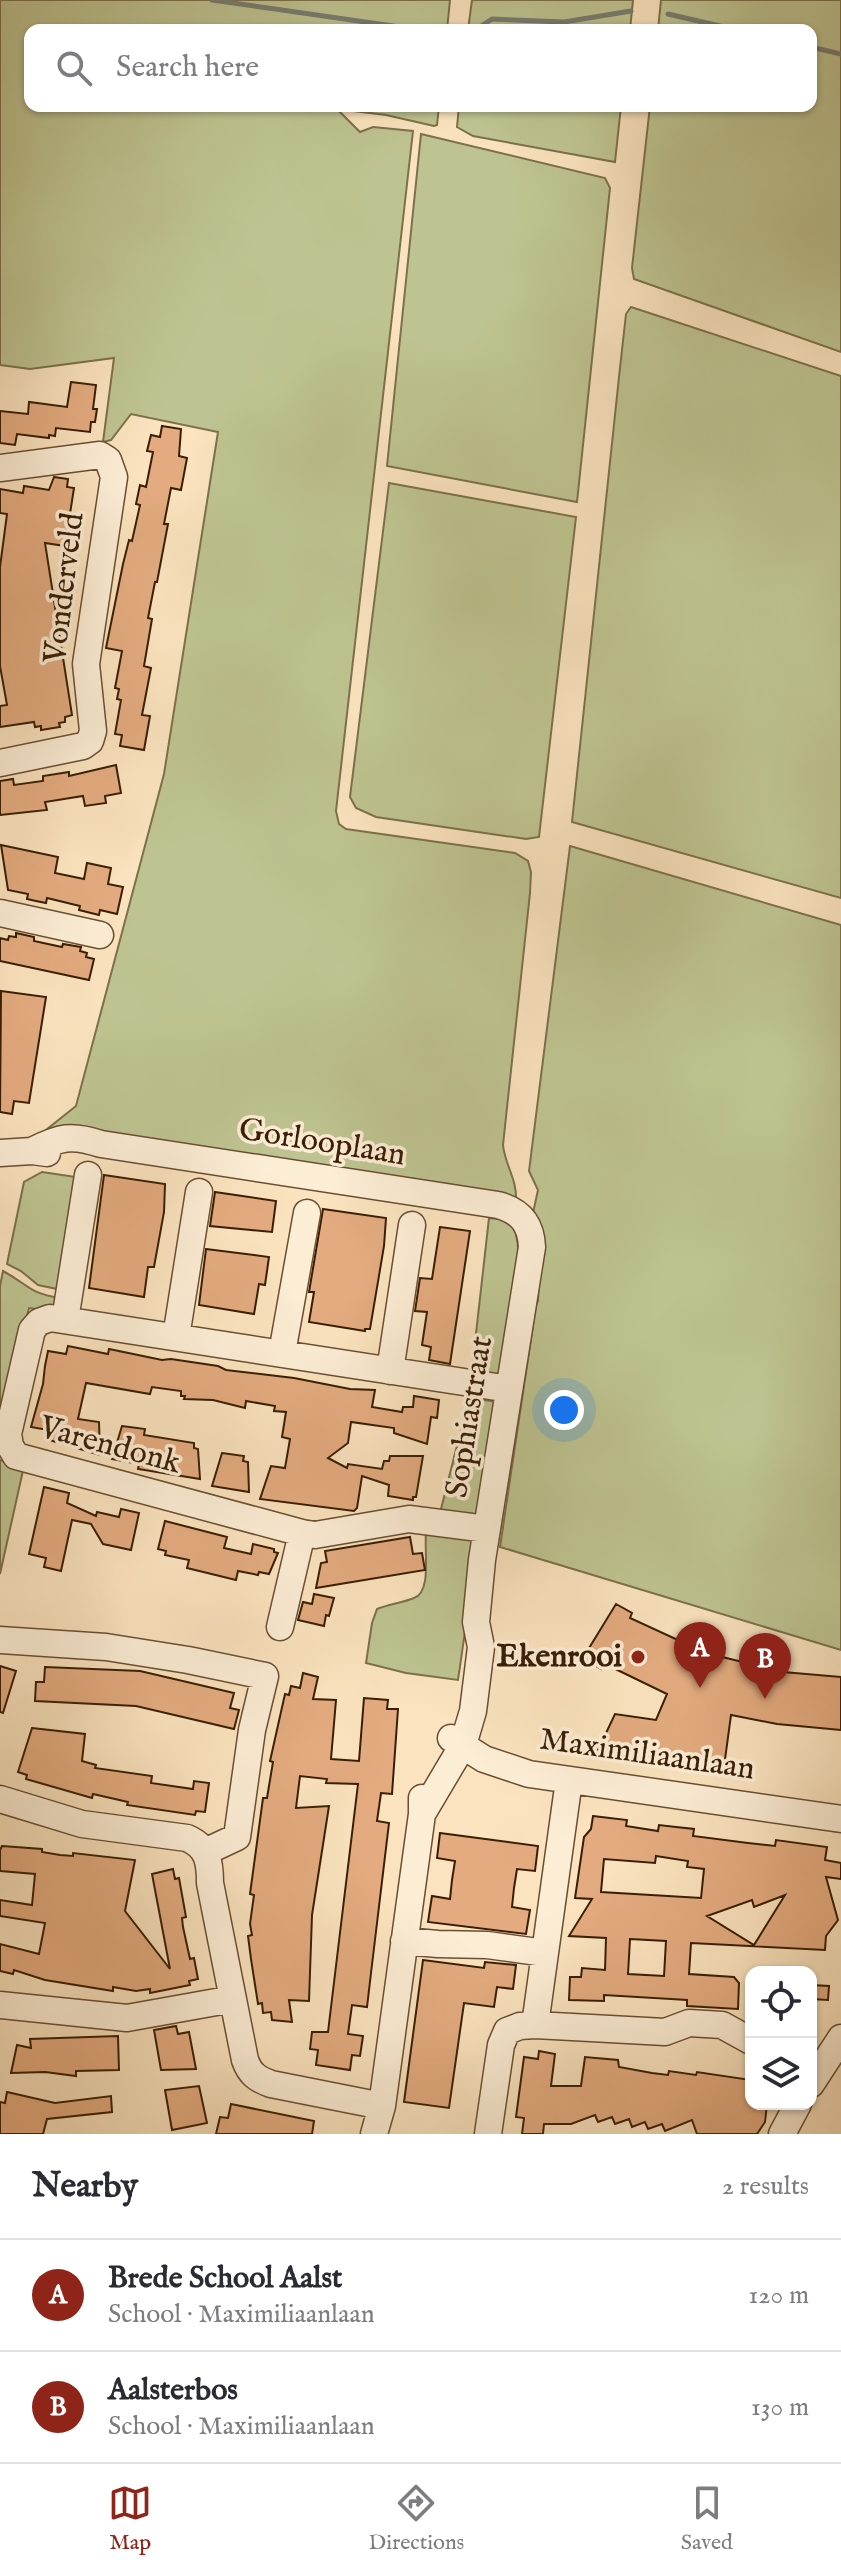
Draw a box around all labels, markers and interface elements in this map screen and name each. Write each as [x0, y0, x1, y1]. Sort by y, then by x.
search box [24, 24, 817, 112]
icon: search [52, 46, 96, 90]
text: Search here [116, 49, 259, 87]
street label: Vonderveld [35, 509, 95, 667]
street label: Gorlooplaan [236, 1110, 408, 1176]
street label: Sophiastraat [437, 1333, 503, 1501]
your location [544, 1390, 584, 1430]
street label: Varendonk [34, 1407, 186, 1485]
pin: A [674, 1622, 726, 1688]
pin: B [739, 1633, 791, 1699]
place label: Ekenrooi [497, 1637, 622, 1678]
marker: Ekenrooi [629, 1648, 647, 1666]
street label: Maximiliaanlaan [537, 1720, 757, 1790]
map controls [745, 1966, 817, 2110]
button: locate [745, 1966, 817, 2038]
button: layers [745, 2038, 817, 2110]
text: Nearby [32, 2165, 138, 2208]
text: 2 results [722, 2170, 809, 2203]
text: Brede School Aalst [108, 2260, 342, 2298]
text: A [49, 2279, 67, 2312]
text: 120 m [749, 2279, 809, 2312]
text: School · Maximiliaanlaan [108, 2298, 375, 2331]
text: Aalsterbos [108, 2372, 238, 2410]
text: B [49, 2391, 67, 2424]
text: 130 m [751, 2391, 809, 2424]
text: School · Maximiliaanlaan [108, 2410, 375, 2443]
tab: Map [108, 2481, 152, 2557]
tab: Directions [369, 2481, 464, 2557]
tab: Saved [681, 2481, 733, 2557]

